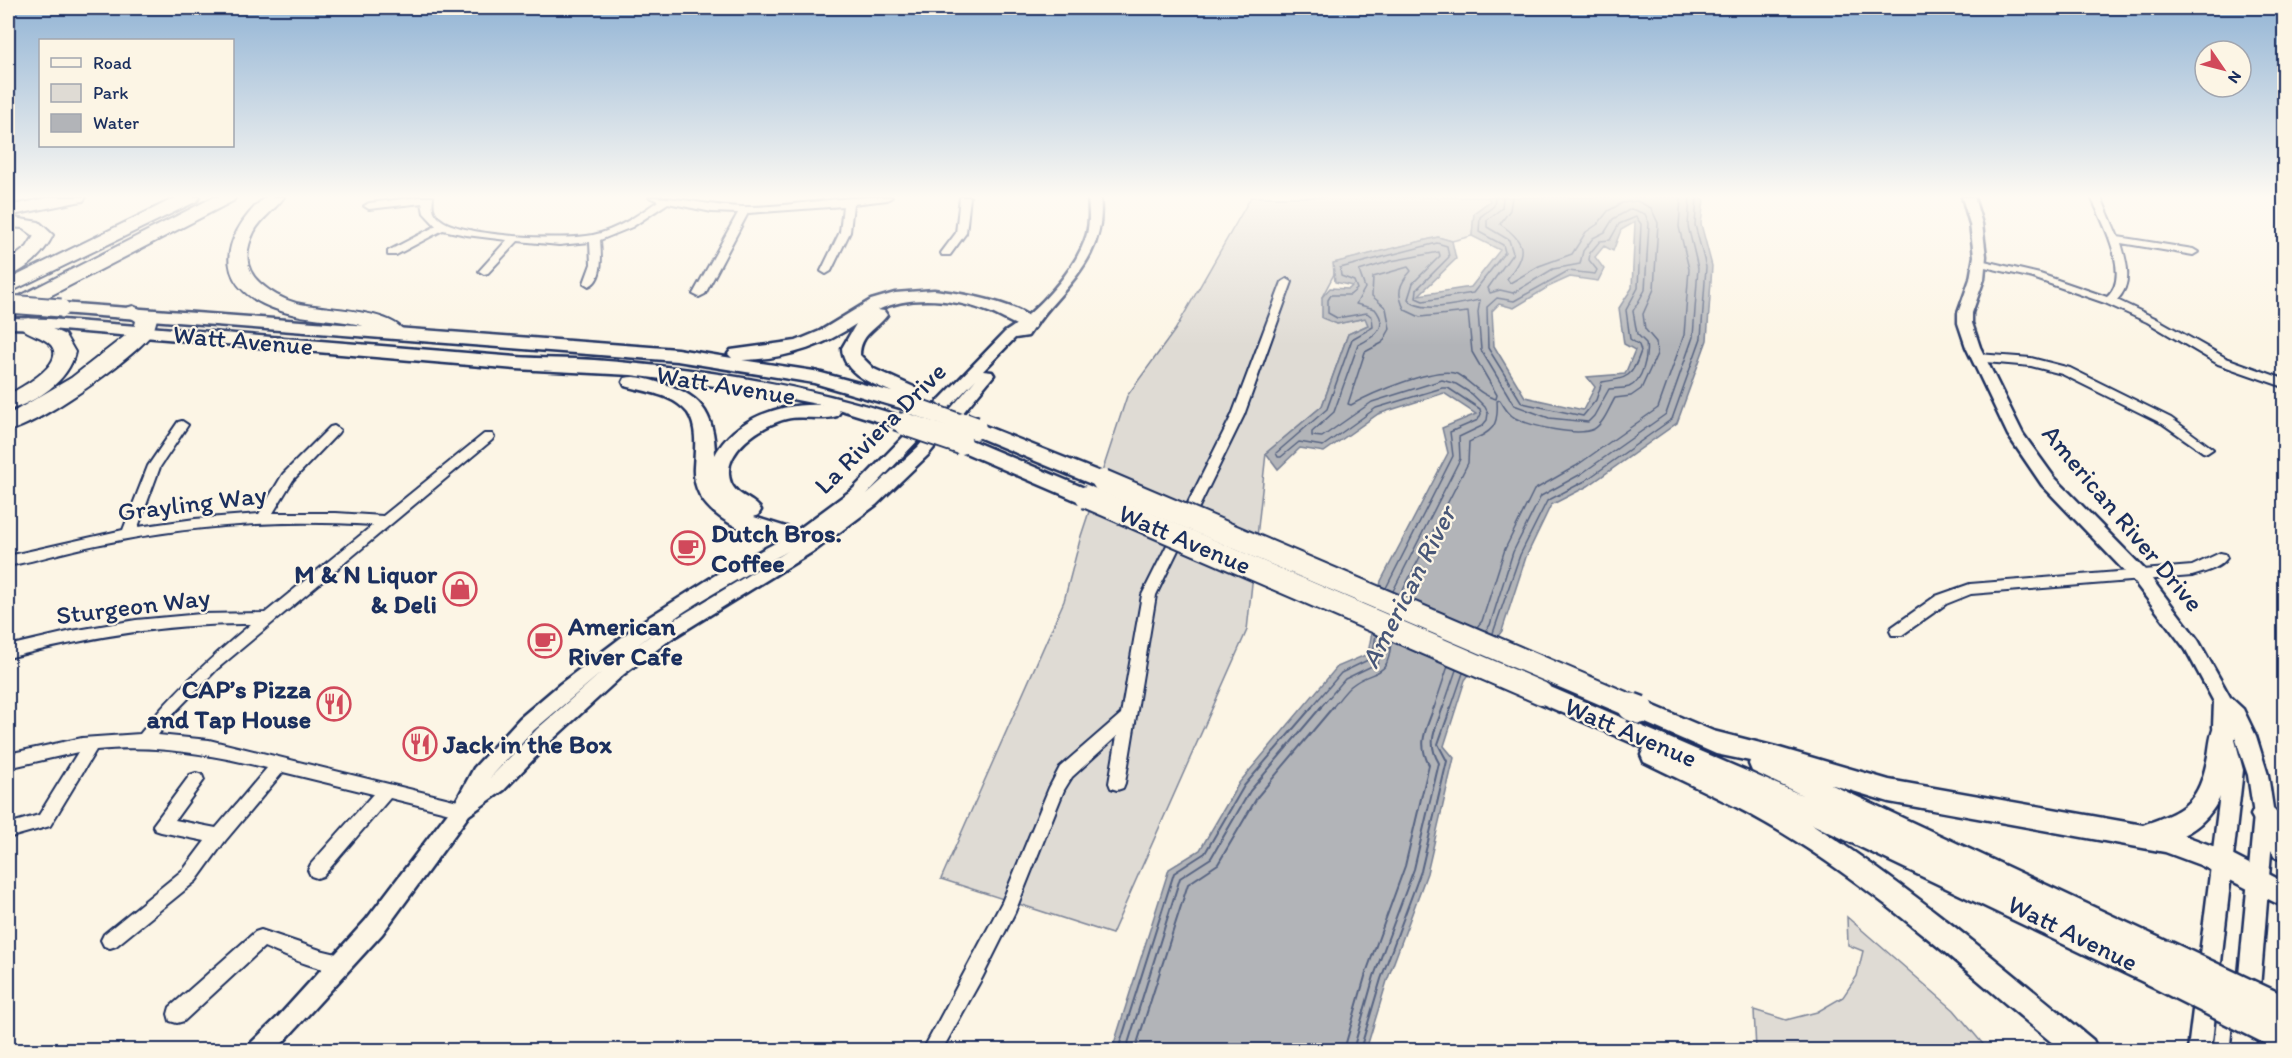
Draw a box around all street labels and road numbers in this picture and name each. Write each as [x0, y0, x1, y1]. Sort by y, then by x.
street label: Watt Avenue [172, 318, 314, 362]
street label: La Riviera Drive [807, 355, 953, 501]
street label: Watt Avenue [654, 358, 798, 412]
street label: American River Drive [2035, 418, 2211, 618]
street label: Grayling Way [116, 478, 268, 528]
street label: Watt Avenue [1114, 497, 1256, 581]
street label: Sturgeon Way [54, 581, 212, 631]
street label: Watt Avenue [1560, 690, 1702, 774]
street label: Watt Avenue [2003, 888, 2143, 978]

